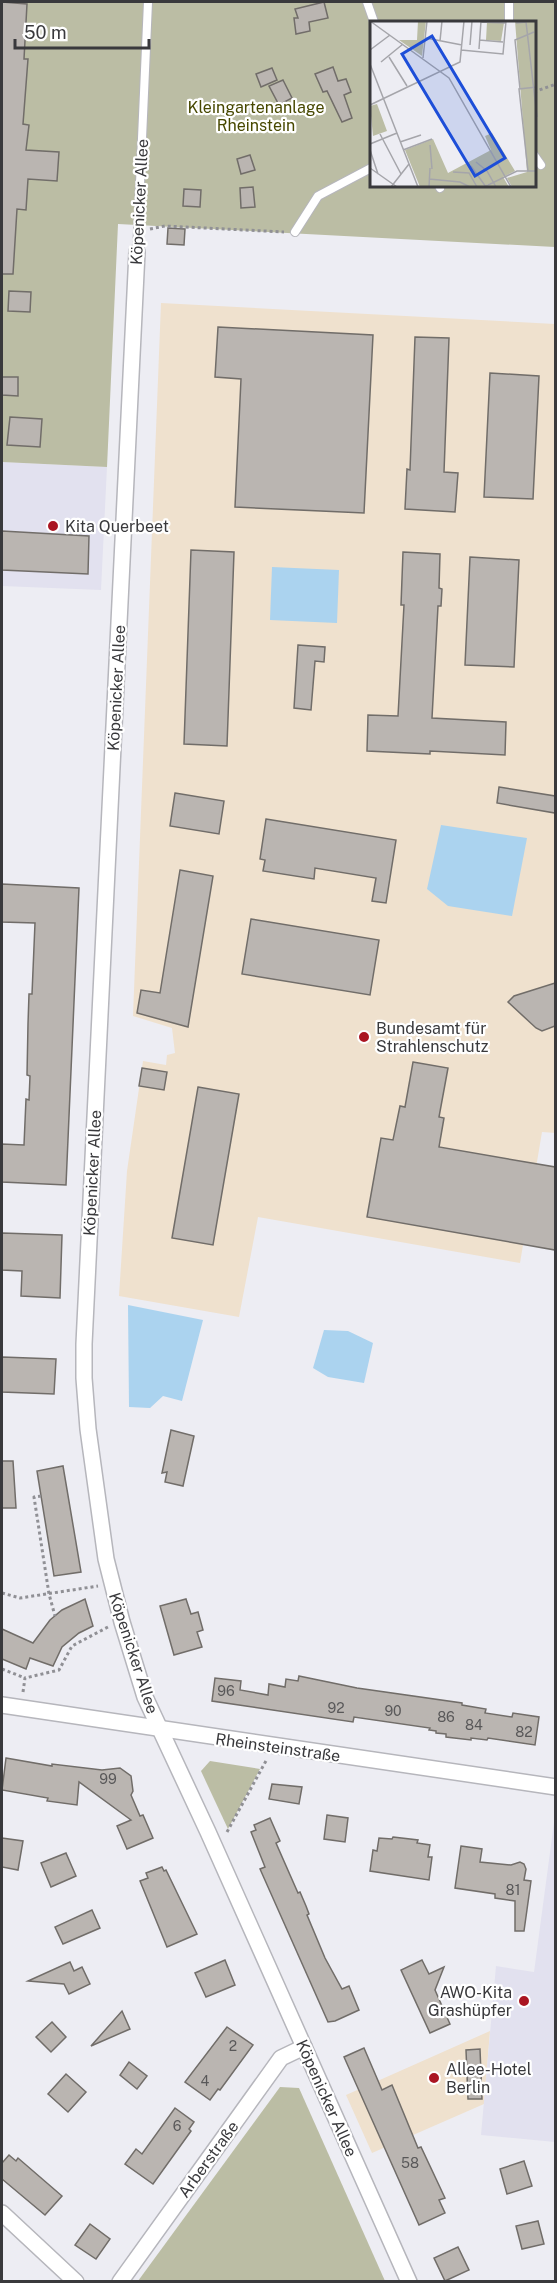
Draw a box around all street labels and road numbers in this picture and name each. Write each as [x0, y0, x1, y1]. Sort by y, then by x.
street label: Köpenicker Allee [127, 138, 152, 266]
street label: Köpenicker Allee [104, 624, 129, 752]
street label: Köpenicker Allee [80, 1109, 105, 1237]
street label: Köpenicker Allee [105, 1590, 162, 1716]
street label: Rheinsteinstraße [214, 1729, 342, 1766]
street label: Köpenicker Allee [292, 2037, 361, 2160]
street label: Arberstraße [174, 2117, 243, 2201]

